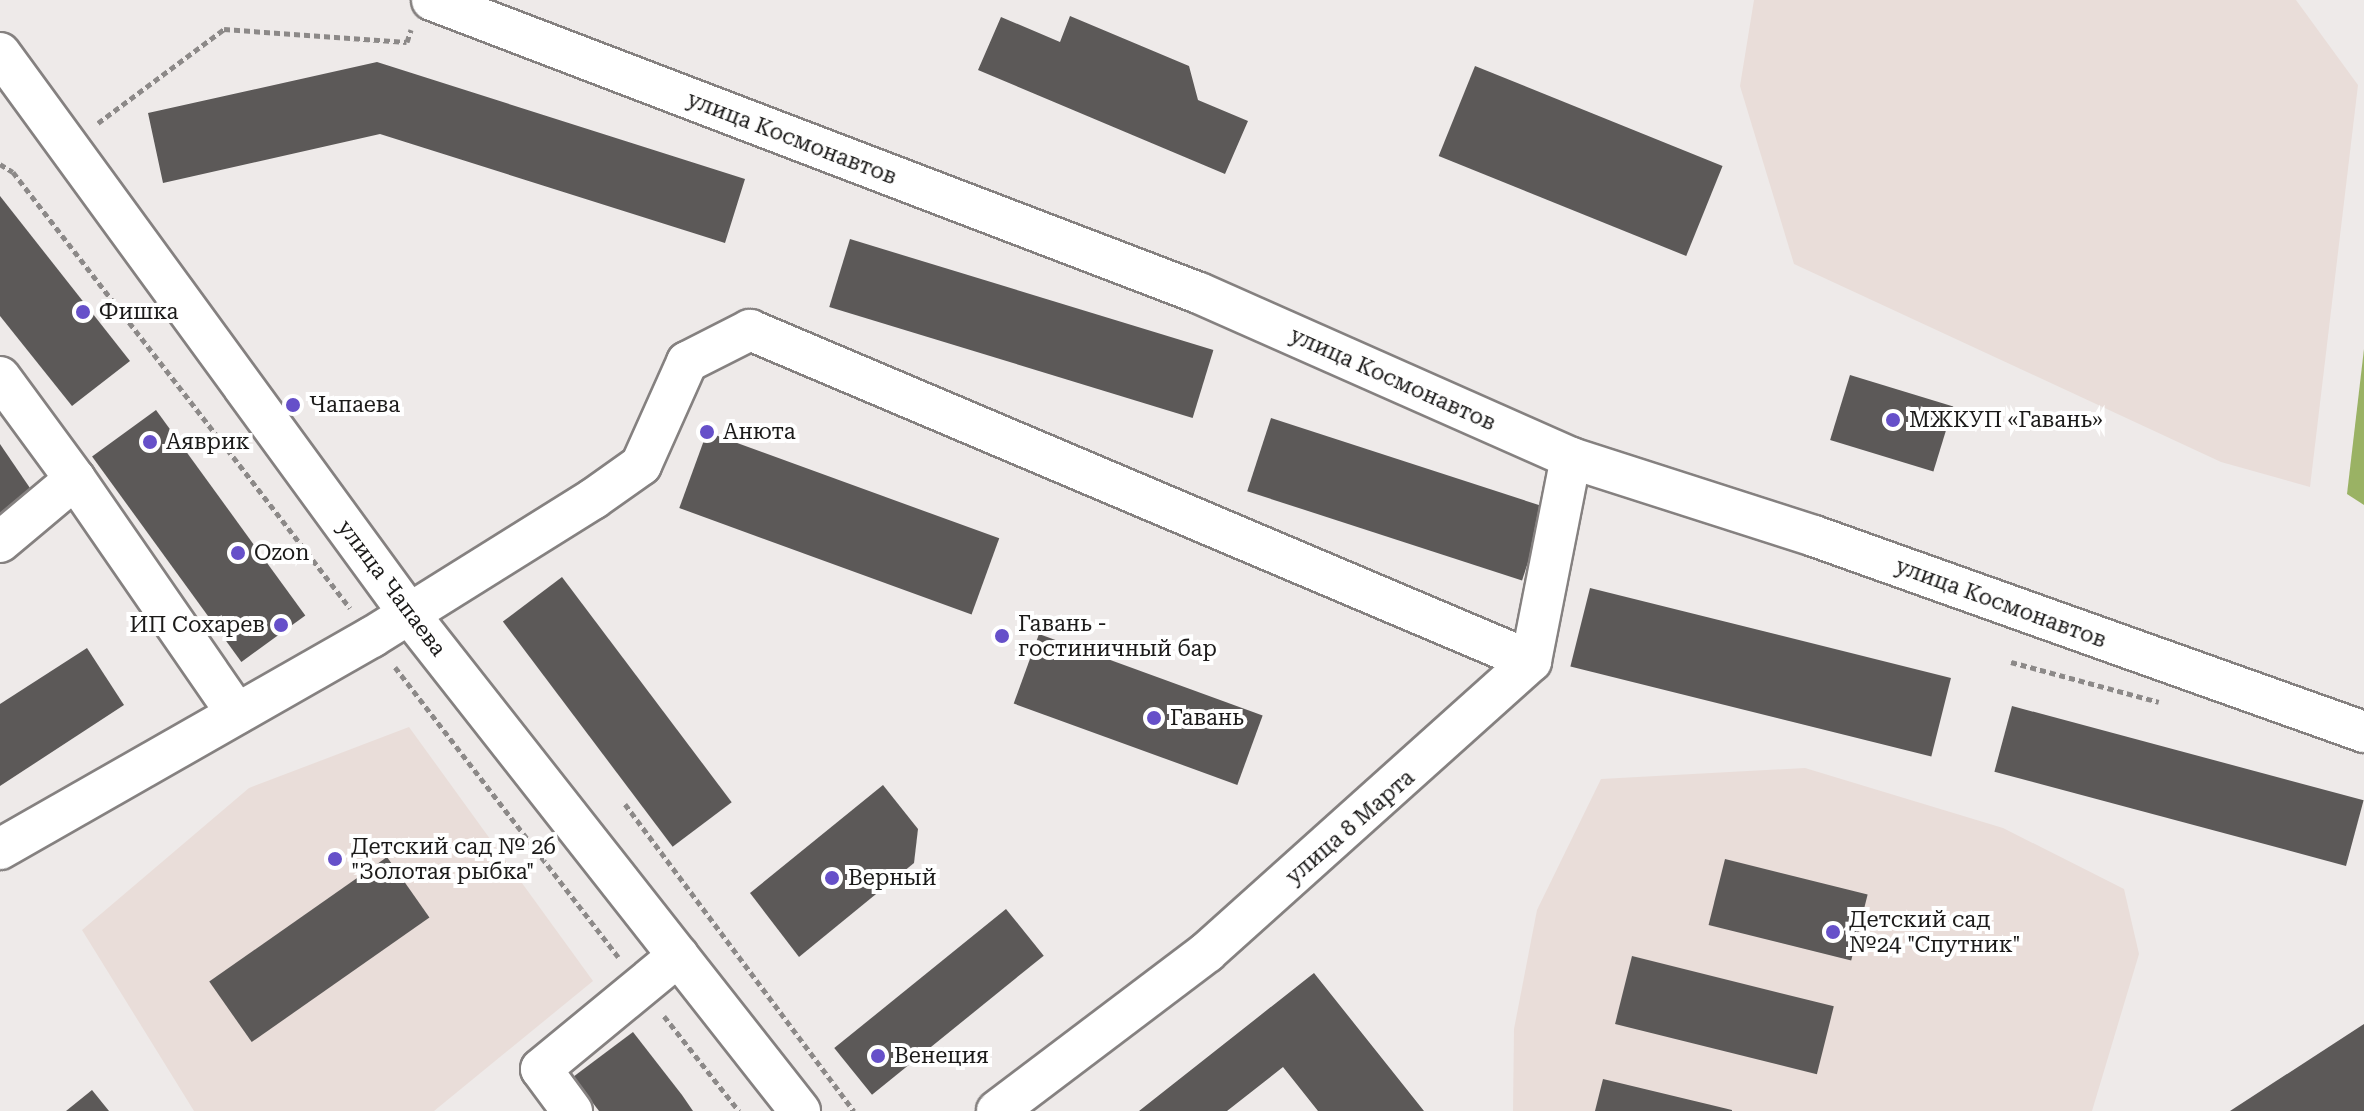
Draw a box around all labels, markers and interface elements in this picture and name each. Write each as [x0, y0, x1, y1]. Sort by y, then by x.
street label: улица Космонавтов [683, 86, 901, 190]
place label: Фишка [99, 299, 178, 325]
marker: Фишка [74, 303, 92, 321]
street label: улица Космонавтов [1286, 322, 1500, 436]
place label: Чапаева [309, 392, 400, 418]
marker: Чапаева [284, 396, 302, 414]
place label: МЖКУП «Гавань» [1909, 407, 2103, 433]
marker: МЖКУП «Гавань» [1884, 411, 1902, 429]
place label: Анюта [723, 419, 796, 445]
marker: Анюта [698, 423, 716, 441]
place label: Аяврик [166, 429, 250, 455]
marker: Аяврик [141, 433, 159, 451]
street label: улица Чапаева [332, 515, 452, 661]
place label: Ozon [254, 540, 310, 566]
marker: Ozon [229, 544, 247, 562]
street label: улица Космонавтов [1892, 553, 2110, 653]
place label: Гавань - гостиничный бар [1018, 610, 1217, 662]
place label: ИП Сохарев [130, 612, 265, 638]
marker: ИП Сохарев [272, 616, 290, 634]
marker: Гавань - гостиничный бар [993, 627, 1011, 645]
place label: Гавань [1170, 705, 1244, 731]
marker: Гавань [1145, 709, 1163, 727]
street label: улица 8 Марта [1280, 764, 1420, 890]
place label: Детский сад № 26 "Золотая рыбка" [351, 833, 556, 884]
marker: Детский сад № 26 "Золотая рыбка" [326, 850, 344, 868]
place label: Верный [848, 865, 936, 891]
marker: Верный [823, 869, 841, 887]
place label: Детский сад №24 "Спутник" [1849, 906, 2021, 958]
marker: Детский сад №24 "Спутник" [1824, 923, 1842, 941]
place label: Венеция [894, 1043, 989, 1069]
marker: Венеция [869, 1047, 887, 1065]

